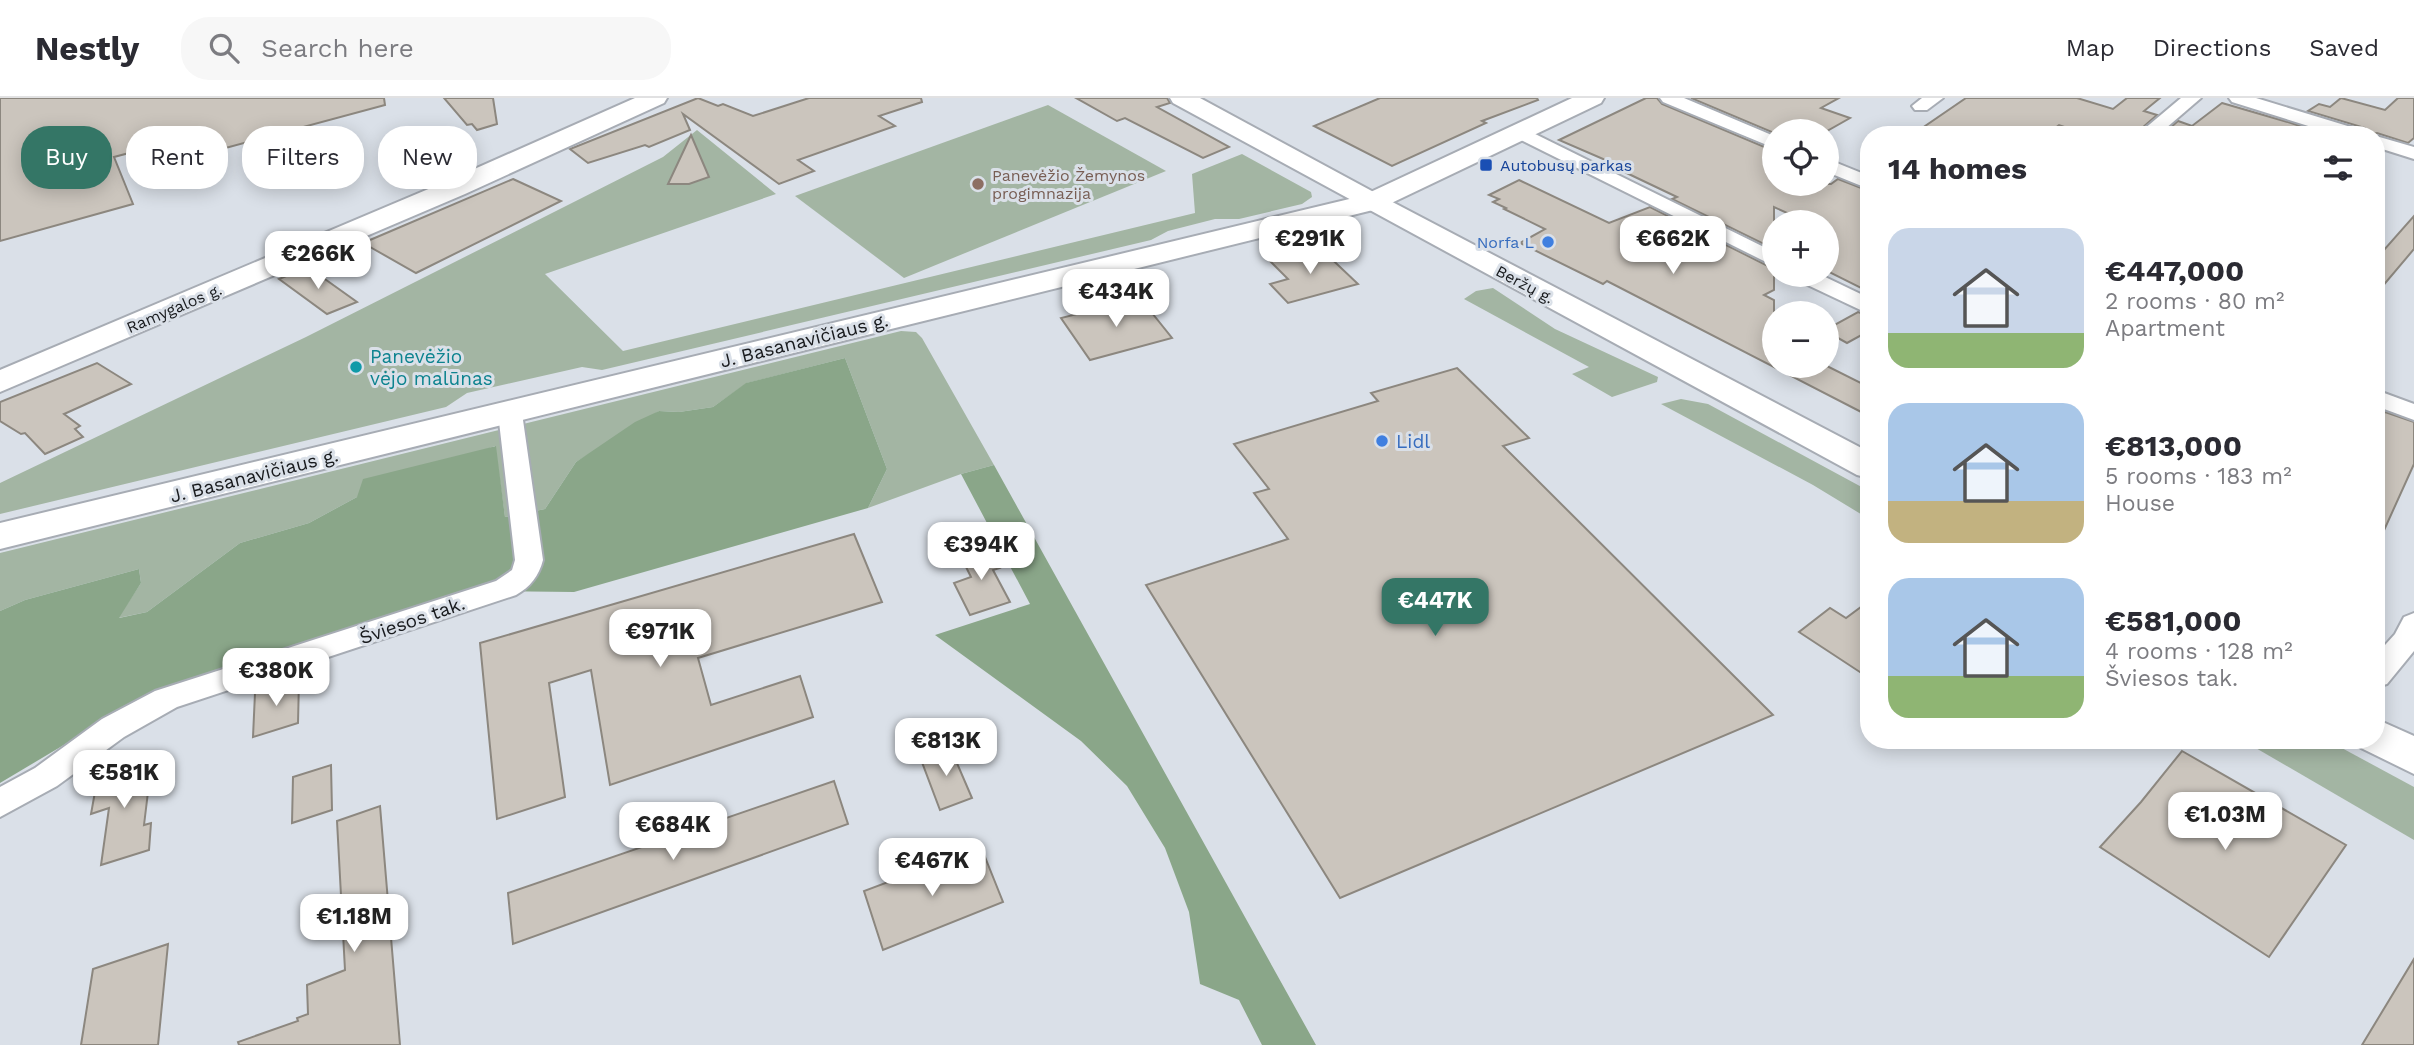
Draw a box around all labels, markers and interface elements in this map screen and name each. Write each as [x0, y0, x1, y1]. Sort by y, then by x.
search box [181, 17, 671, 80]
text: Nestly [35, 29, 139, 68]
icon: search [205, 29, 243, 67]
text: Search here [261, 33, 414, 63]
text: Map [2066, 34, 2115, 62]
text: Directions [2153, 34, 2271, 62]
text: Saved [2309, 34, 2379, 62]
map controls [1762, 119, 1839, 378]
button: locate [1762, 119, 1839, 196]
chip: Buy [21, 126, 112, 189]
chip: Rent [126, 126, 228, 189]
chip: Filters [242, 126, 364, 189]
chip: New [378, 126, 477, 189]
icon: filters [2319, 149, 2357, 187]
text: 14 homes [1888, 151, 2027, 186]
place label: Autobusų parkas [1500, 156, 1632, 175]
marker: Autobusų parkas [1478, 157, 1494, 173]
place label: Panevėžio Žemynos progimnazija [992, 166, 1145, 203]
marker: Panevėžio Žemynos progimnazija [970, 176, 986, 192]
button: + [1762, 210, 1839, 287]
pin: €291K [1261, 216, 1359, 276]
pin: €662K [1624, 216, 1722, 276]
text: €291K [1275, 225, 1345, 252]
text: €662K [1636, 225, 1710, 252]
pin: €266K [269, 232, 367, 291]
place label: Norfa L [1477, 233, 1534, 252]
marker: Norfa L [1540, 234, 1556, 250]
text: €266K [281, 240, 355, 267]
text: €447,000 [2105, 253, 2244, 288]
icon: home [1944, 256, 2028, 340]
street label: Beržų g. [1493, 261, 1557, 308]
pin: €434K [1067, 270, 1165, 329]
text: €434K [1078, 278, 1154, 305]
street label: Ramygalos g. [124, 280, 225, 337]
text: 2 rooms · 80 m² [2105, 288, 2284, 315]
button: − [1762, 301, 1839, 378]
street label: J. Basanavičiaus g. [718, 308, 891, 373]
text: Apartment [2105, 315, 2225, 342]
place label: Panevėžio vėjo malūnas [370, 345, 493, 390]
marker: Panevėžio vėjo malūnas [348, 359, 364, 375]
text: €813,000 [2105, 428, 2242, 463]
place label: Lidl [1396, 430, 1430, 453]
icon: home [1944, 431, 2028, 515]
marker: Lidl [1374, 433, 1390, 449]
street label: J. Basanavičiaus g. [168, 443, 341, 508]
text: 5 rooms · 183 m² [2105, 463, 2292, 490]
text: House [2105, 490, 2175, 517]
pin: €394K [932, 522, 1030, 582]
text: €394K [944, 531, 1018, 558]
pin: €447K [1386, 578, 1484, 638]
text: €447K [1398, 587, 1472, 614]
street label: Šviesos tak. [356, 592, 468, 649]
text: €581,000 [2105, 603, 2242, 638]
icon: home [1944, 606, 2028, 690]
pin: €971K [611, 610, 709, 669]
text: €971K [625, 618, 695, 645]
text: 4 rooms · 128 m² [2105, 638, 2293, 665]
pin: €380K [227, 648, 325, 708]
text: €380K [239, 657, 313, 684]
text: Šviesos tak. [2105, 665, 2238, 692]
pin: €813K [897, 718, 995, 778]
text: €813K [911, 727, 981, 754]
pin: €581K [75, 750, 173, 810]
text: €581K [89, 759, 159, 786]
pin: €1.03M [2168, 792, 2282, 852]
text: €1.03M [2184, 801, 2266, 828]
pin: €684K [624, 802, 722, 862]
text: €684K [635, 811, 711, 838]
pin: €467K [883, 838, 981, 898]
text: €467K [895, 847, 969, 874]
pin: €1.18M [297, 894, 411, 954]
text: €1.18M [316, 903, 392, 930]

